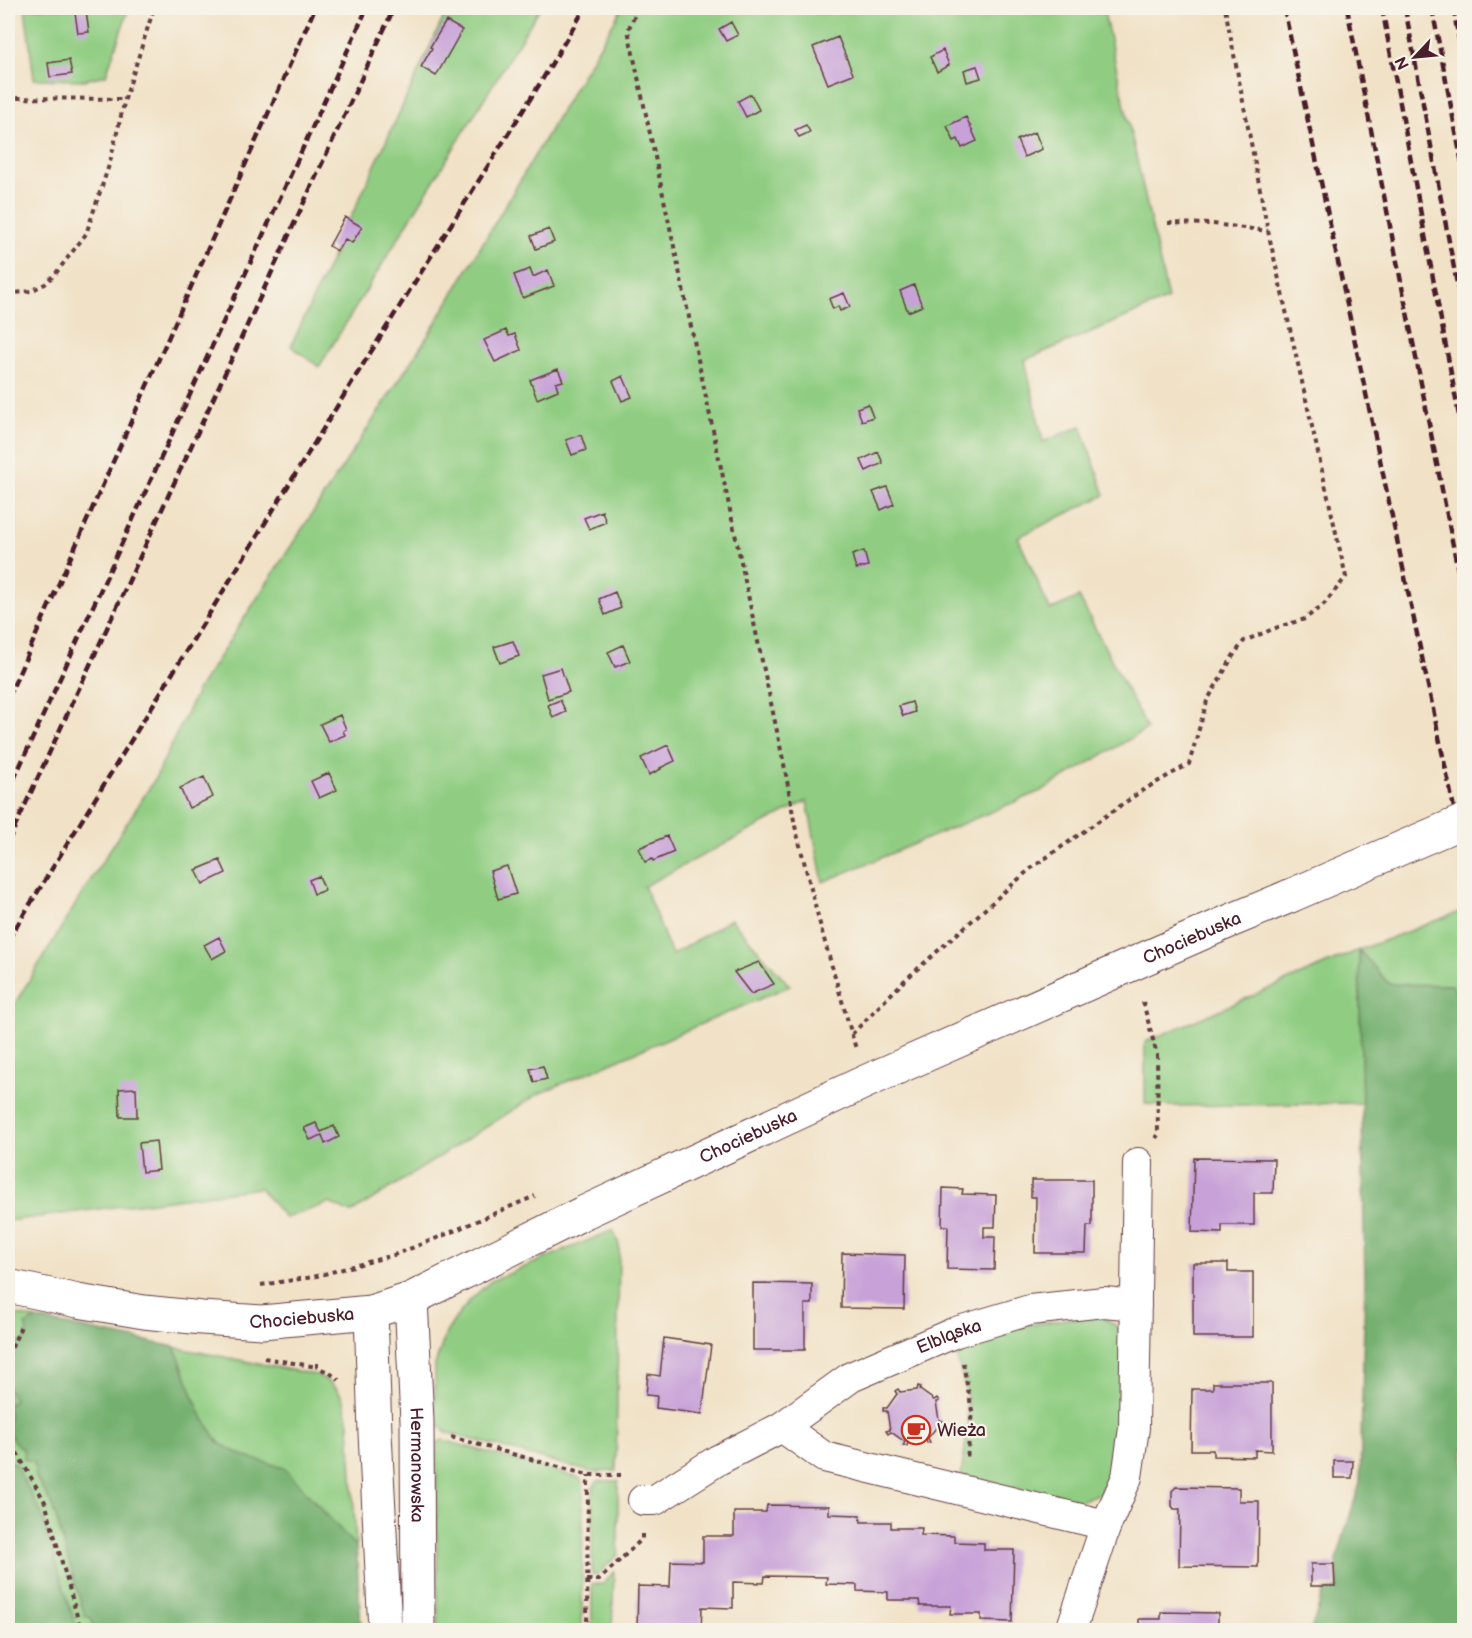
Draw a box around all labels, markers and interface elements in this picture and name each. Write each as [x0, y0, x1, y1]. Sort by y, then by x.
north arrow [1385, 27, 1445, 87]
text: N [1392, 53, 1414, 72]
street label: Chociebuska [1140, 907, 1244, 969]
street label: Chociebuska [696, 1104, 800, 1168]
street label: Chociebuska [249, 1303, 355, 1333]
street label: Elbląska [913, 1315, 984, 1358]
street label: Hermanowska [406, 1407, 428, 1523]
cafe icon: Wieża [900, 1414, 932, 1446]
place label: Wieża [937, 1420, 986, 1441]

